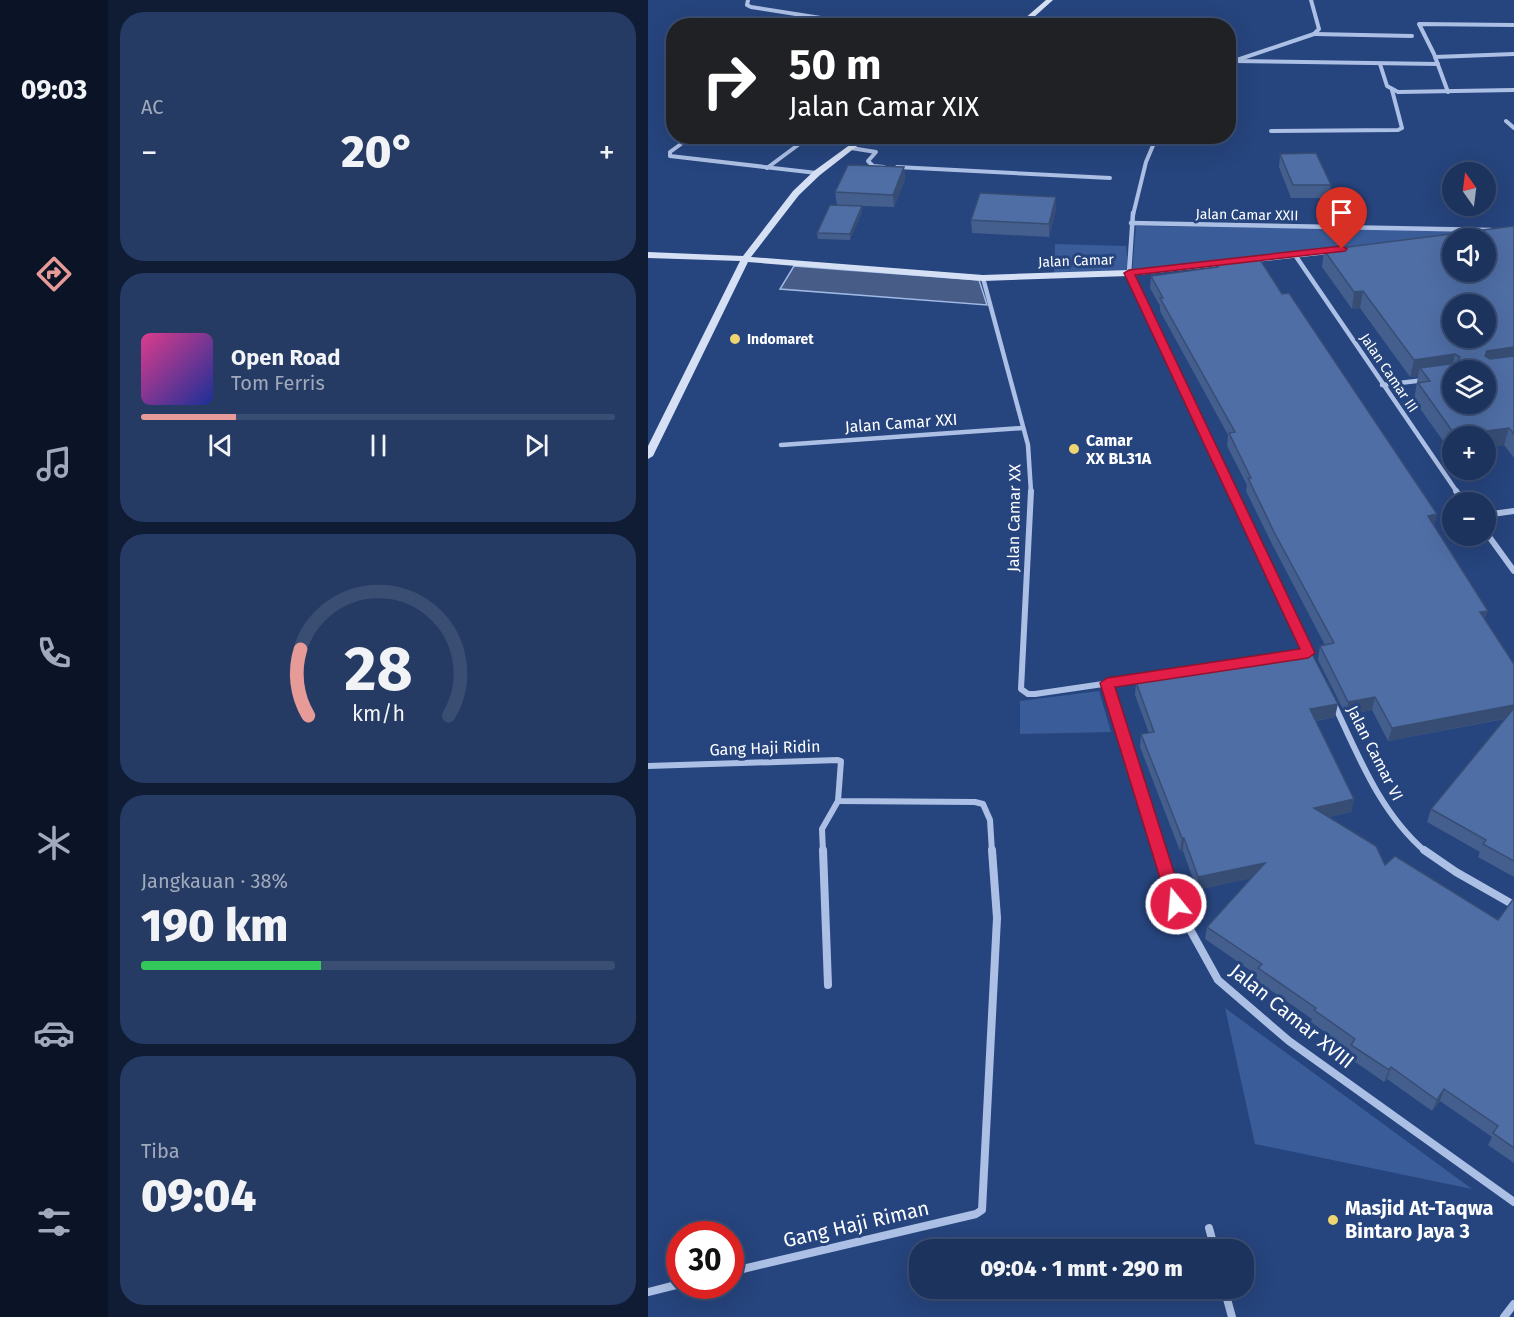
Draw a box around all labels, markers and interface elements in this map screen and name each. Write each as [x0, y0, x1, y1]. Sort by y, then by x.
text: 50 m [789, 40, 882, 90]
icon: right [690, 42, 768, 120]
text: 09:03 [21, 74, 87, 106]
text: Jalan Camar XIX [789, 91, 979, 123]
text: AC [141, 95, 163, 119]
text: 20° [341, 125, 415, 179]
text: − [141, 133, 158, 173]
text: + [599, 133, 615, 173]
north arrow [1442, 162, 1496, 216]
map controls [1442, 162, 1496, 546]
pin [1316, 187, 1367, 249]
icon: arrive [1325, 196, 1358, 229]
street label: Jalan Camar XXII [1195, 206, 1299, 224]
button: sound [1442, 228, 1496, 282]
street label: Jalan Camar [1038, 251, 1115, 271]
icon: directions [33, 253, 75, 295]
button: search [1442, 294, 1496, 348]
street label: Jalan Camar III [1356, 330, 1422, 416]
place label: Indomaret [747, 331, 814, 348]
marker: Indomaret [728, 332, 742, 346]
text: Open Road [231, 344, 341, 371]
button: layers [1442, 360, 1496, 414]
text: Tom Ferris [231, 371, 325, 395]
street label: Jalan Camar XXI [844, 410, 958, 436]
button: + [1442, 426, 1496, 480]
icon: previous [204, 429, 237, 462]
icon: pause [362, 429, 395, 462]
icon: next [520, 429, 553, 462]
place label: Camar XX BL31A [1085, 431, 1152, 468]
marker: Camar XX BL31A [1067, 442, 1081, 456]
icon: music [33, 443, 75, 485]
street label: Jalan Camar XX [1004, 463, 1024, 572]
button: − [1442, 492, 1496, 546]
icon: phone [33, 632, 75, 674]
text: 28 [344, 632, 412, 707]
text: km/h [351, 701, 405, 727]
street label: Jalan Camar VI [1343, 702, 1407, 804]
street label: Gang Haji Ridin [709, 737, 821, 759]
icon: climate [33, 822, 75, 864]
text: Jangkauan · 38% [141, 869, 288, 893]
position arrow [1144, 872, 1208, 936]
text: 190 km [141, 899, 288, 953]
street label: Jalan Camar XVIII [1225, 959, 1359, 1073]
icon: car [33, 1012, 75, 1054]
text: Tiba [141, 1139, 180, 1163]
text: 09:04 [141, 1169, 256, 1223]
street label: Gang Haji Riman [781, 1196, 931, 1252]
place label: Masjid At-Taqwa Bintaro Jaya 3 [1345, 1196, 1493, 1243]
icon: filters [33, 1201, 75, 1243]
marker: Masjid At-Taqwa Bintaro Jaya 3 [1326, 1213, 1340, 1227]
speed limit sign: 30 [666, 1221, 744, 1299]
text: 09:04 · 1 mnt · 290 m [980, 1255, 1183, 1282]

